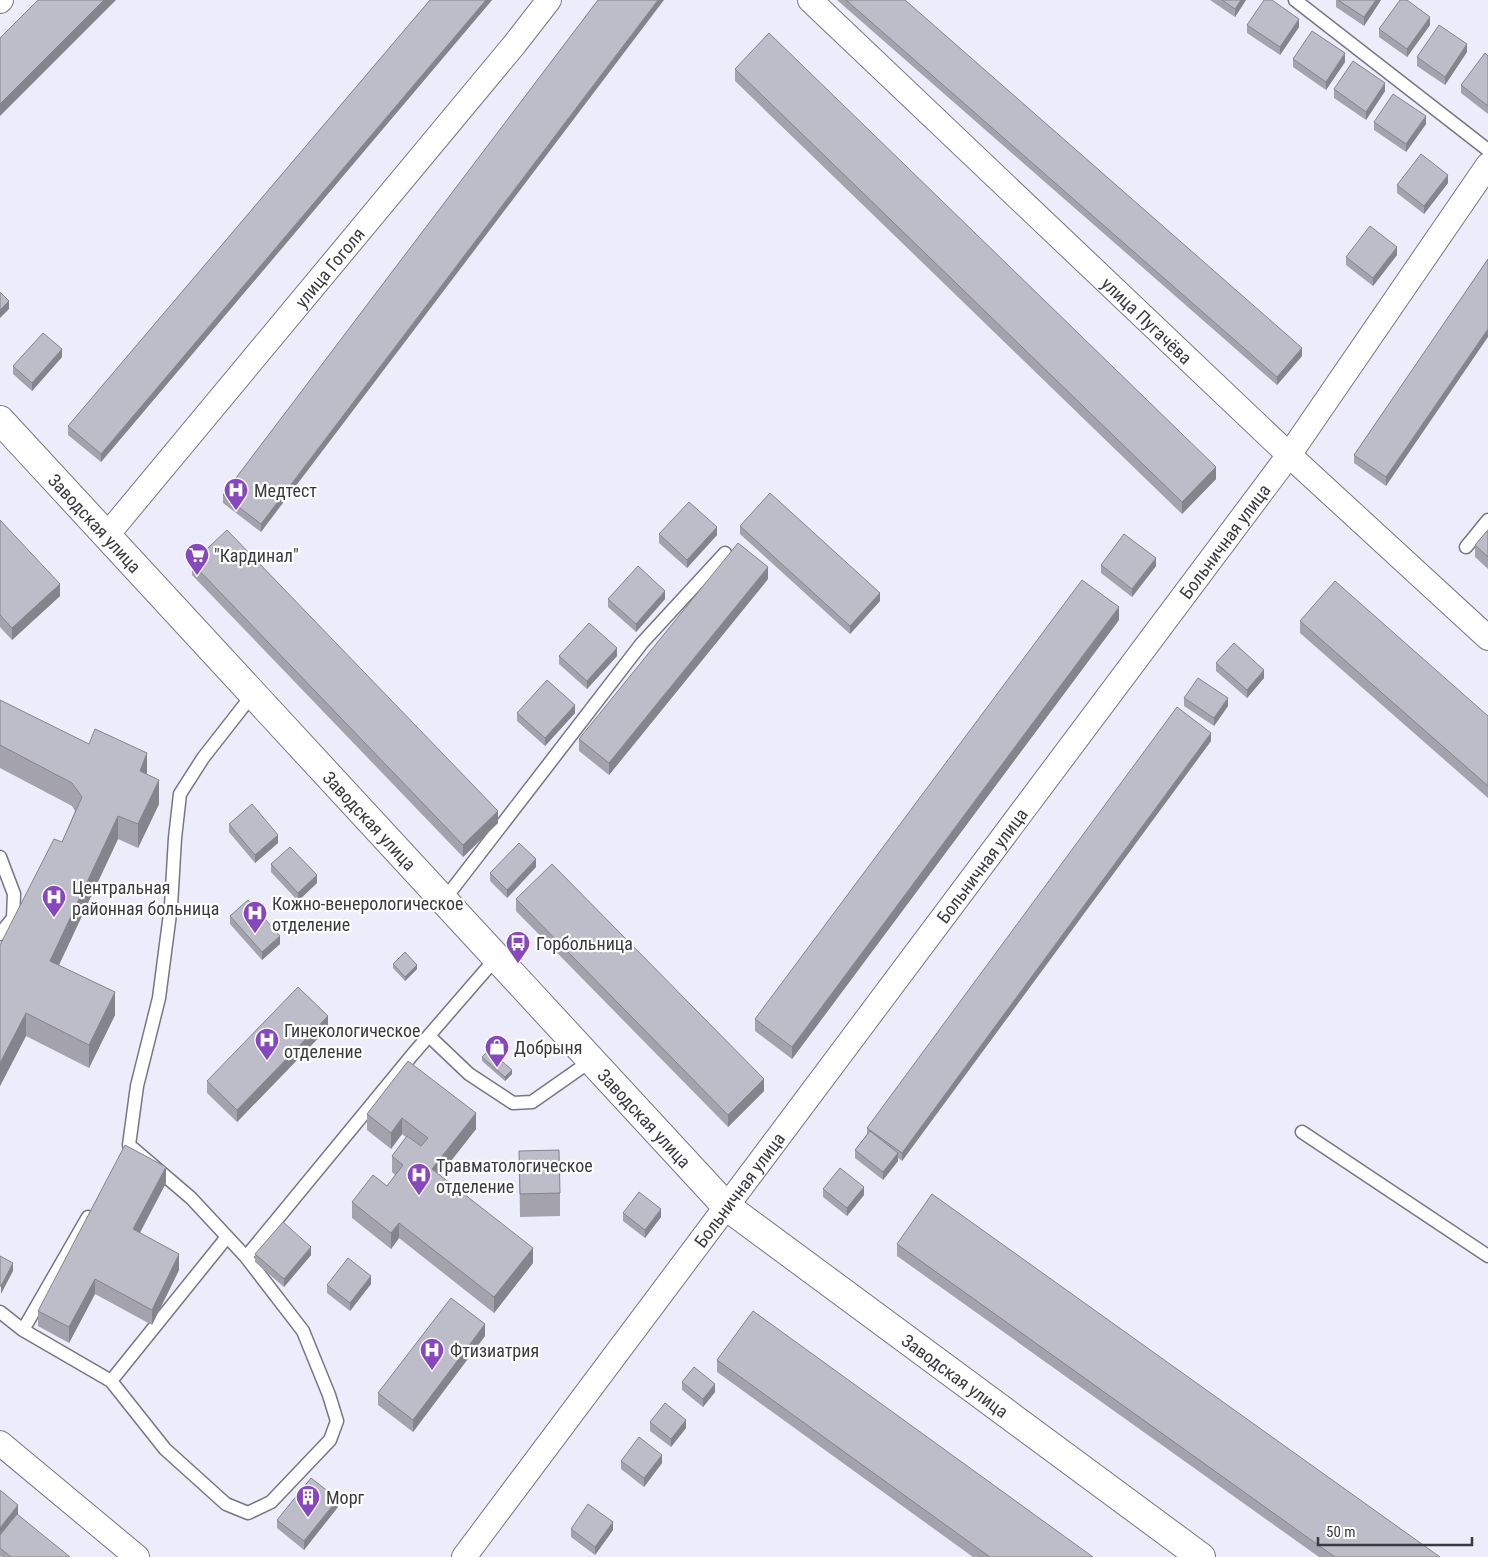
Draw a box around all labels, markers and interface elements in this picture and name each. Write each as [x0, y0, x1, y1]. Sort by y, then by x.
street label: улица Гоголя [290, 223, 368, 311]
street label: улица Пугачёва [1098, 273, 1197, 368]
street label: Заводская улица [44, 469, 146, 577]
hospital icon: Медтест [223, 477, 249, 511]
place label: Медтест [254, 480, 317, 501]
street label: Больничная улица [1175, 480, 1274, 603]
supermarket icon: "Кардинал" [184, 542, 210, 576]
place label: "Кардинал" [214, 545, 299, 566]
street label: Заводская улица [319, 767, 421, 874]
street label: Больничная улица [932, 804, 1031, 927]
place label: Центральная районная больница [72, 877, 219, 919]
hospital icon: Центральная районная больница [41, 884, 67, 918]
place label: Кожно-венерологическое отделение [272, 893, 464, 935]
hospital icon: Кожно-венерологическое отделение [242, 900, 268, 934]
bus stop icon: Горбольница [505, 930, 531, 964]
place label: Горбольница [536, 933, 633, 954]
place label: Гинекологическое отделение [284, 1020, 421, 1062]
hospital icon: Гинекологическое отделение [254, 1027, 280, 1061]
shop icon: Добрыня [484, 1034, 510, 1068]
place label: Добрыня [514, 1037, 582, 1058]
street label: Заводская улица [594, 1064, 695, 1172]
street label: Больничная улица [689, 1128, 789, 1251]
place label: Травматологическое отделение [436, 1155, 593, 1197]
hospital icon: Травматологическое отделение [406, 1162, 432, 1196]
street label: Заводская улица [898, 1329, 1013, 1422]
hospital icon: Фтизиатрия [419, 1337, 445, 1371]
place label: Фтизиатрия [450, 1340, 539, 1361]
building icon: Морг [295, 1484, 321, 1518]
place label: Морг [326, 1487, 365, 1508]
scale bar [1318, 1514, 1472, 1546]
text: 50 m [1326, 1523, 1356, 1541]

